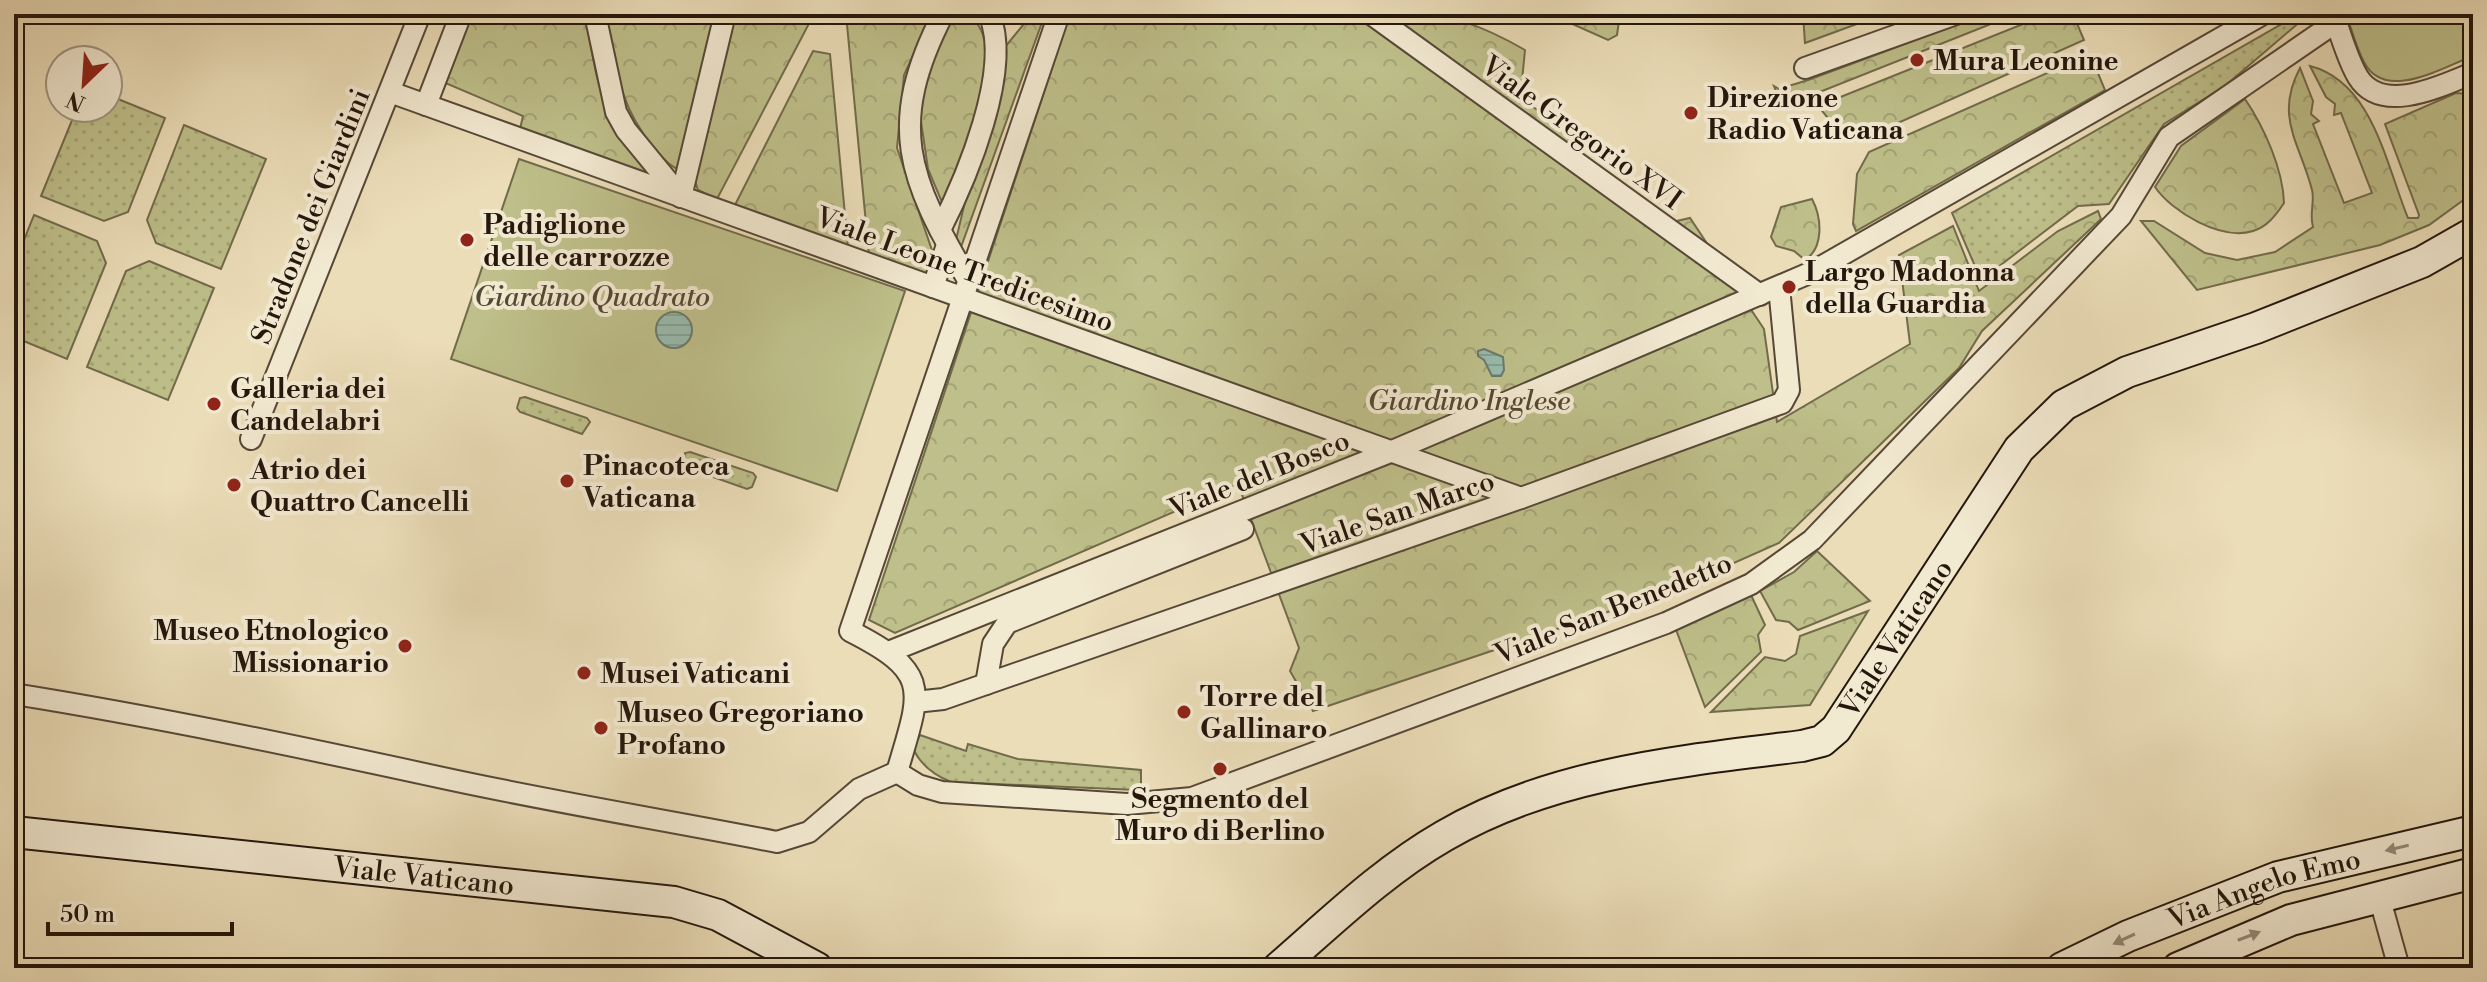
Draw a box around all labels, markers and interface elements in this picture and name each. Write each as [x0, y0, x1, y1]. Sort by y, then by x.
north arrow [44, 44, 124, 124]
place label: Mura Leonine [1933, 44, 2119, 79]
street label: Viale Gregorio XVI [1473, 48, 1689, 218]
marker: Mura Leonine [1908, 51, 1926, 69]
place label: Direzione Radio Vaticana [1707, 81, 1904, 148]
street label: Stradone dei Giardini [244, 84, 379, 349]
text: N [62, 85, 90, 117]
marker: Direzione Radio Vaticana [1682, 104, 1700, 122]
street label: Viale Leone Tredicesimo [810, 200, 1118, 341]
place label: Padiglione delle carrozze [483, 208, 670, 275]
marker: Padiglione delle carrozze [458, 231, 476, 249]
place label: Largo Madonna della Guardia [1805, 255, 2016, 322]
marker: Largo Madonna della Guardia [1780, 278, 1798, 296]
park label: Giardino Quadrato [474, 280, 710, 315]
place label: Galleria dei Candelabri [230, 372, 386, 439]
park label: Giardino Inglese [1368, 384, 1570, 419]
marker: Galleria dei Candelabri [205, 395, 223, 413]
street label: Viale del Bosco [1163, 423, 1355, 528]
place label: Pinacoteca Vaticana [582, 449, 730, 516]
place label: Atrio dei Quattro Cancelli [249, 453, 469, 520]
street label: Viale San Marco [1295, 464, 1499, 563]
marker: Pinacoteca Vaticana [558, 472, 576, 490]
marker: Atrio dei Quattro Cancelli [225, 476, 243, 494]
street label: Viale San Benedetto [1489, 546, 1737, 673]
street label: Viale Vaticano [1832, 553, 1961, 725]
place label: Museo Etnologico Missionario [153, 614, 389, 681]
marker: Museo Etnologico Missionario [396, 637, 414, 655]
place label: Musei Vaticani [600, 657, 790, 692]
marker: Musei Vaticani [575, 664, 593, 682]
place label: Torre del Gallinaro [1200, 680, 1327, 747]
place label: Museo Gregoriano Profano [617, 696, 864, 763]
marker: Torre del Gallinaro [1175, 703, 1193, 721]
marker: Museo Gregoriano Profano [592, 719, 610, 737]
marker: Segmento del Muro di Berlino [1211, 760, 1229, 778]
place label: Segmento del Muro di Berlino [1115, 782, 1325, 849]
street label: Via Angelo Emo [2162, 842, 2364, 938]
one-way arrow [2384, 842, 2409, 855]
street label: Viale Vaticano [330, 850, 516, 904]
scale bar [48, 886, 232, 936]
text: 50 m [60, 900, 115, 930]
one-way arrow [2237, 929, 2261, 942]
one-way arrow [2113, 932, 2136, 946]

